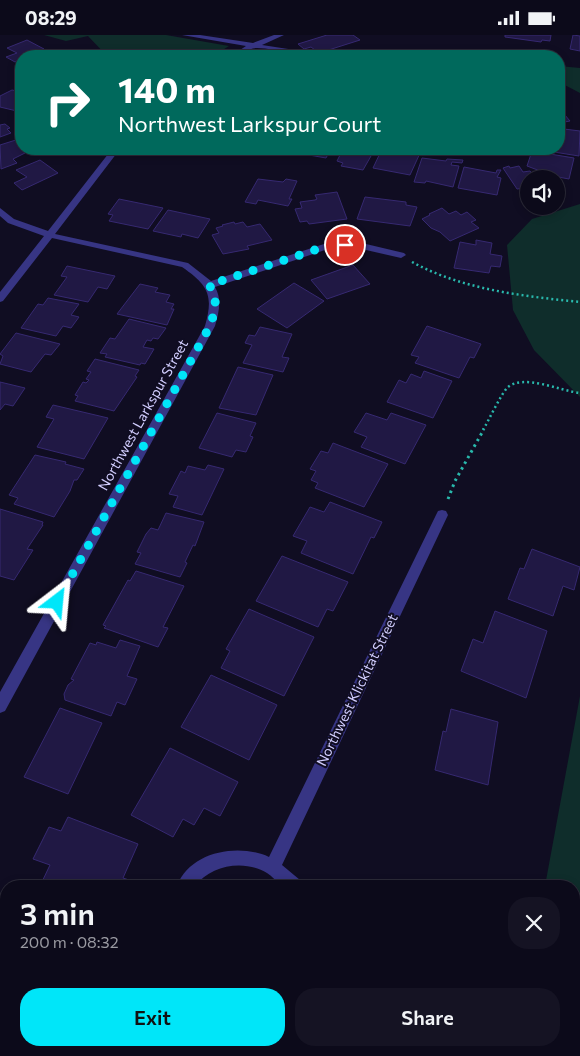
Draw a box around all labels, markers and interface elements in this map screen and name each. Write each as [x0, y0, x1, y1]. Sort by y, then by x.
text: 08:29 [25, 6, 77, 29]
text: 140 m [118, 67, 216, 110]
icon: right [35, 70, 100, 135]
text: Northwest Larkspur Court [118, 110, 381, 137]
map controls [520, 170, 565, 215]
button: sound [520, 170, 565, 215]
pin [324, 224, 366, 266]
icon: arrive [331, 231, 359, 259]
street label: Northwest Larkspur Street [94, 336, 191, 493]
position arrow [30, 575, 82, 627]
street label: Northwest Klickitat Street [312, 611, 401, 769]
text: 3 min [20, 894, 95, 931]
button: close [508, 897, 560, 949]
text: 200 m · 08:32 [20, 932, 119, 951]
button: Exit [20, 988, 285, 1046]
button: Share [295, 988, 560, 1046]

